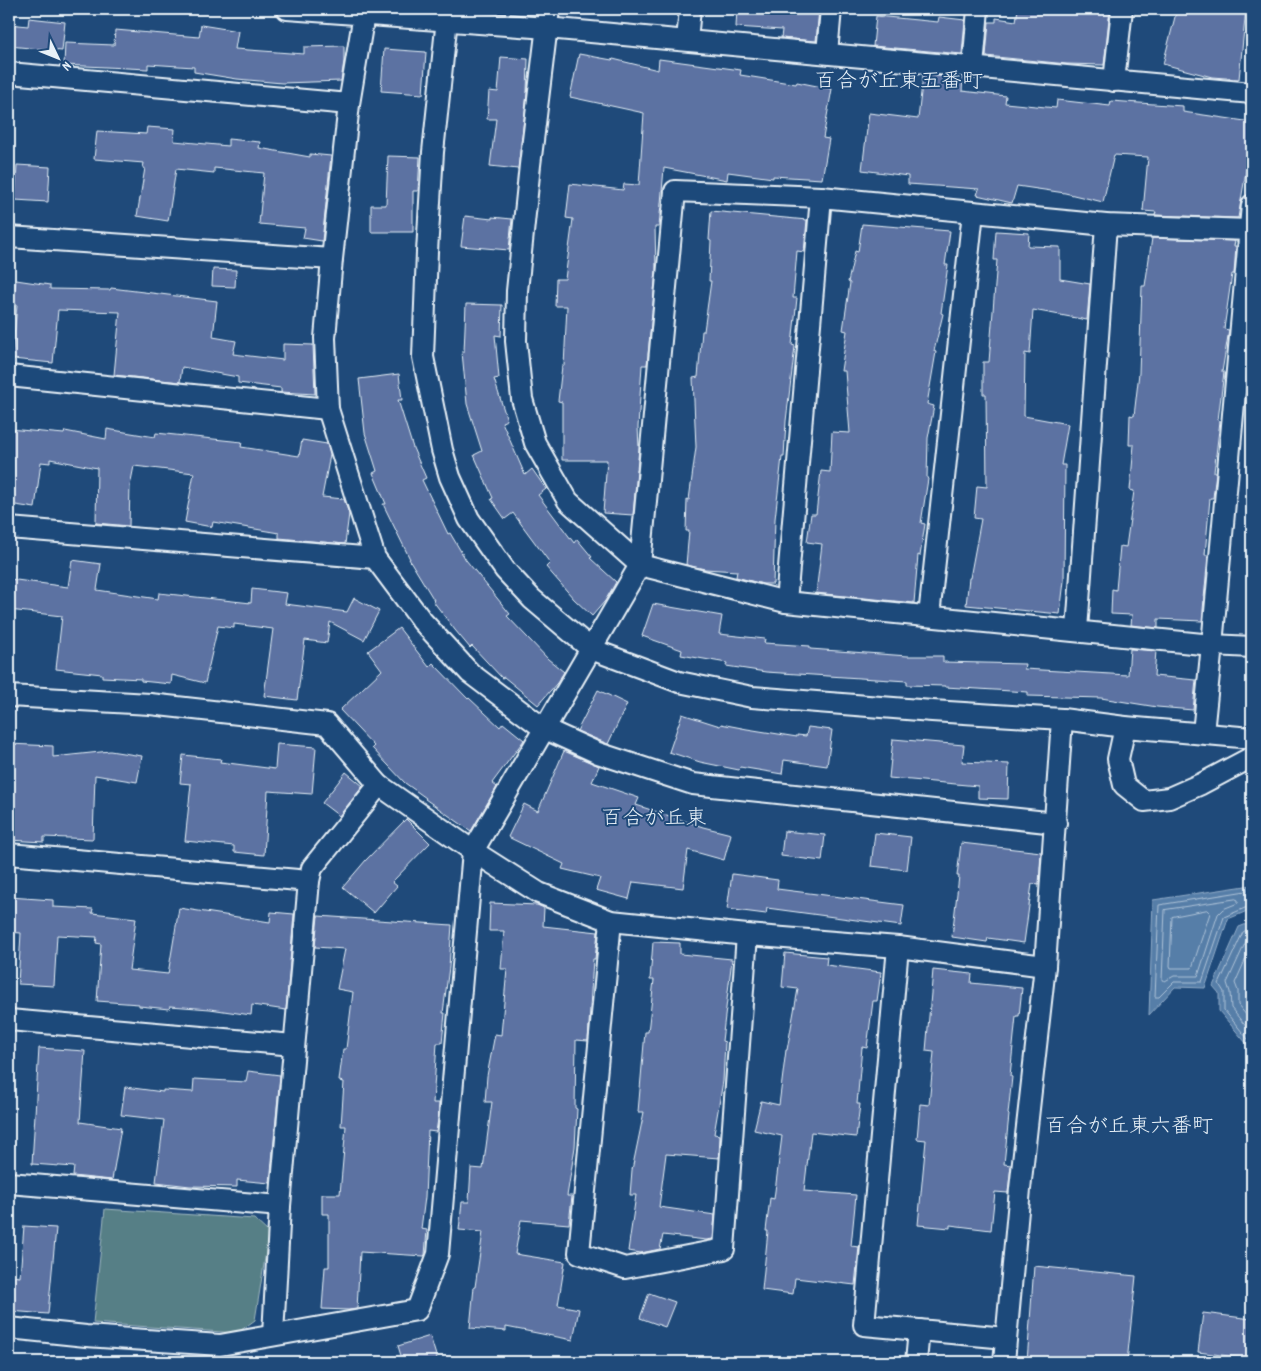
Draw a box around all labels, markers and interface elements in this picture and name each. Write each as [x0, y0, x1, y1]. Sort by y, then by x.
north arrow [32, 32, 82, 82]
text: N [56, 56, 76, 75]
district label: 百合が丘東五番町 [815, 68, 983, 98]
district label: 百合が丘東 [602, 805, 707, 835]
district label: 百合が丘東六番町 [1045, 1113, 1213, 1143]

